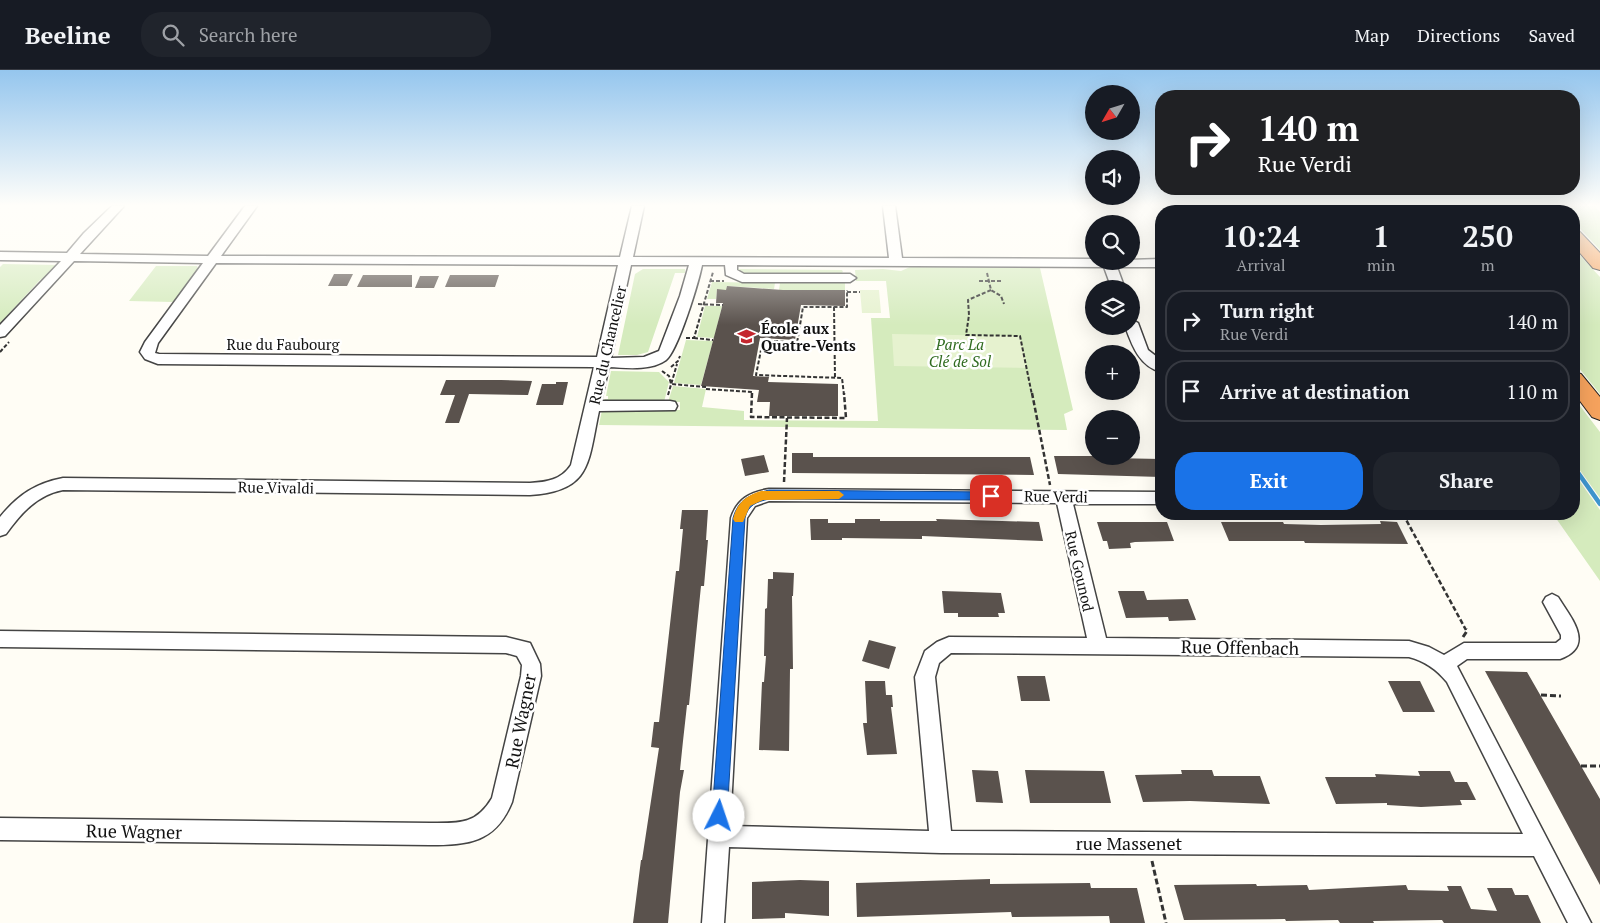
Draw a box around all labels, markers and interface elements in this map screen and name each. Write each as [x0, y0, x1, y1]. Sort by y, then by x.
search box [141, 12, 491, 57]
text: Beeline [25, 19, 111, 51]
icon: search [159, 21, 187, 49]
text: Search here [199, 22, 297, 47]
text: Map [1354, 23, 1389, 47]
text: Directions [1417, 23, 1500, 47]
text: Saved [1528, 23, 1575, 47]
north arrow [1085, 85, 1140, 140]
map controls [1085, 85, 1140, 465]
text: 140 m [1258, 105, 1359, 151]
icon: right [1175, 110, 1240, 175]
text: Rue Verdi [1258, 149, 1352, 178]
button: sound [1085, 150, 1140, 205]
button: search [1085, 215, 1140, 270]
text: 10:24 [1222, 216, 1300, 256]
text: 1 [1373, 216, 1390, 256]
text: 250 [1462, 216, 1513, 256]
text: Arrival [1236, 254, 1286, 276]
text: min [1367, 254, 1395, 276]
text: m [1481, 254, 1494, 276]
button: layers [1085, 280, 1140, 335]
street label: Rue du Chancelier [584, 283, 630, 406]
text: Turn right [1220, 298, 1314, 323]
icon: right [1177, 307, 1205, 335]
text: 140 m [1507, 309, 1558, 334]
place label: École aux Quatre-Vents [761, 318, 856, 355]
text: Rue Verdi [1220, 323, 1288, 345]
school or university icon: École aux Quatre-Vents [737, 327, 757, 347]
street label: Rue du Faubourg [226, 334, 341, 354]
park label: Parc La Clé de Sol [929, 334, 992, 371]
button: + [1085, 345, 1140, 400]
icon: arrive [1177, 377, 1205, 405]
text: Arrive at destination [1220, 379, 1409, 404]
text: 110 m [1507, 379, 1558, 404]
button: − [1085, 410, 1140, 465]
button: Exit [1175, 452, 1363, 510]
button: Share [1373, 452, 1560, 510]
pin [970, 475, 1012, 517]
street label: Rue Vivaldi [238, 476, 314, 498]
icon: arrive [977, 482, 1005, 510]
street label: Rue Verdi [1024, 485, 1088, 507]
street label: Rue Gounod [1061, 529, 1099, 613]
street label: Rue Offenbach [1181, 634, 1300, 660]
street label: Rue Wagner [499, 671, 541, 770]
position arrow [692, 789, 744, 841]
street label: Rue Wagner [86, 818, 182, 844]
street label: rue Massenet [1076, 831, 1183, 855]

